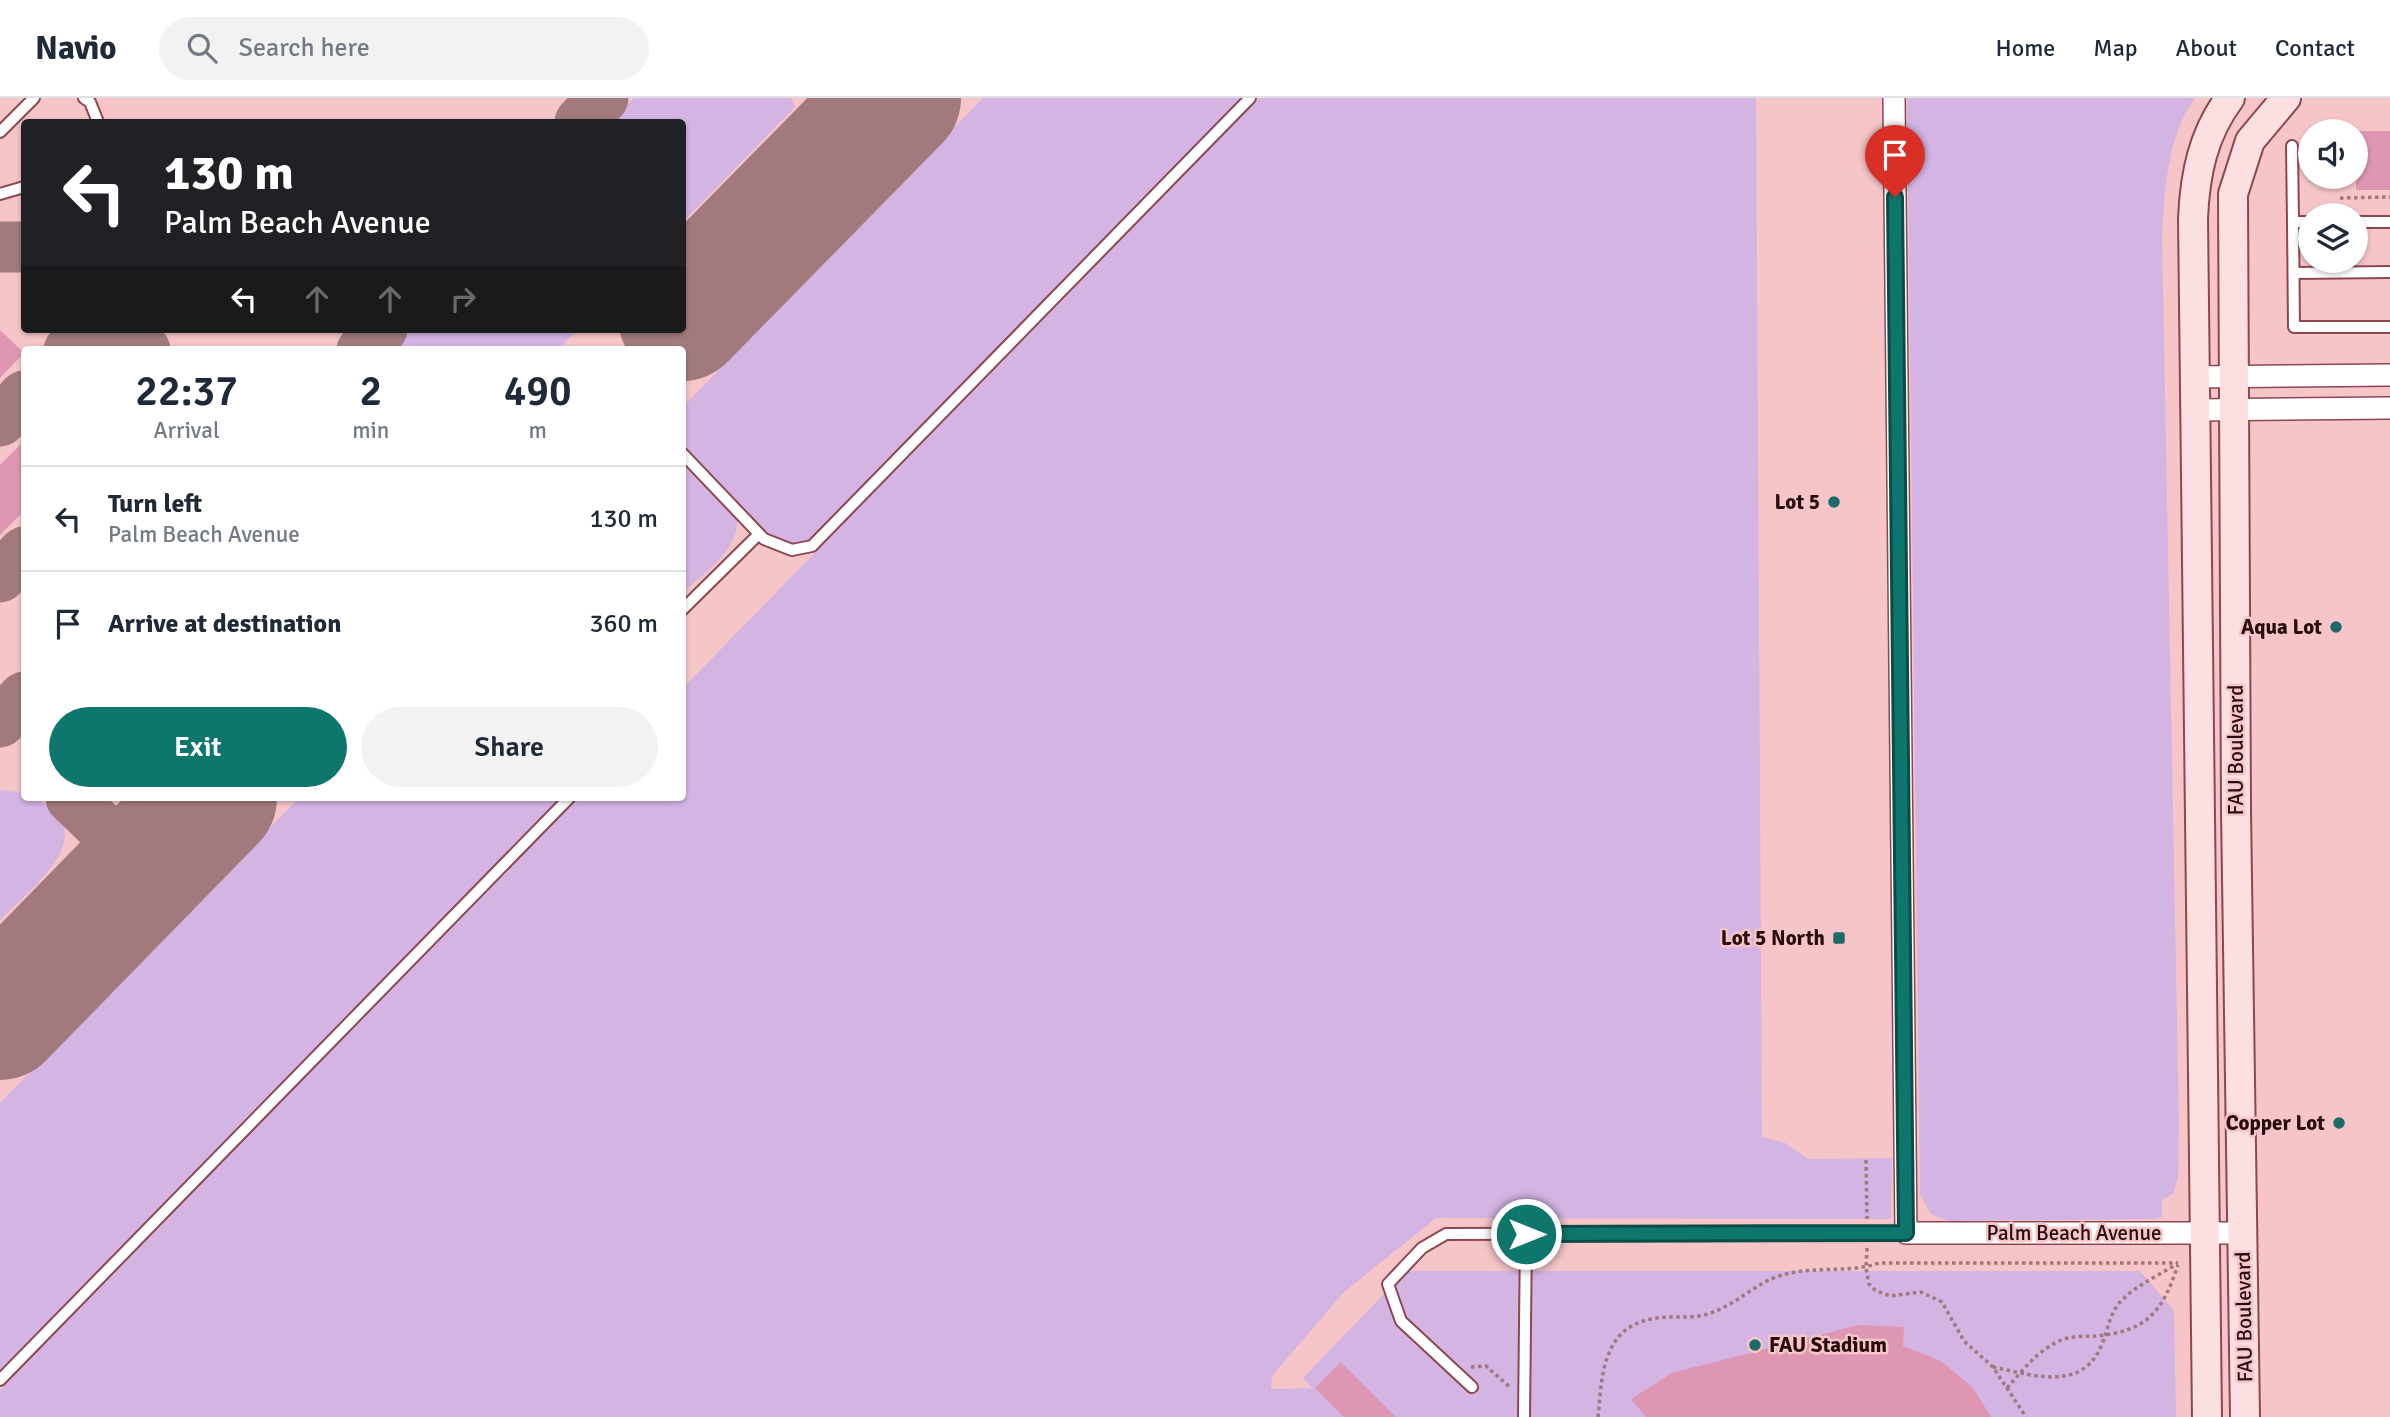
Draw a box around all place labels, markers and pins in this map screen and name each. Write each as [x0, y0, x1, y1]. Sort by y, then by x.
pin [1865, 125, 1925, 197]
place label: Lot 5 [1774, 489, 1820, 515]
marker: Lot 5 [1826, 494, 1842, 510]
place label: Aqua Lot [2241, 614, 2322, 640]
marker: Aqua Lot [2328, 619, 2344, 635]
place label: Lot 5 North [1721, 925, 1825, 951]
marker: Lot 5 North [1831, 930, 1847, 946]
place label: Copper Lot [2226, 1110, 2325, 1136]
marker: Copper Lot [2331, 1115, 2347, 1131]
place label: FAU Stadium [1769, 1332, 1887, 1358]
marker: FAU Stadium [1747, 1337, 1763, 1353]

